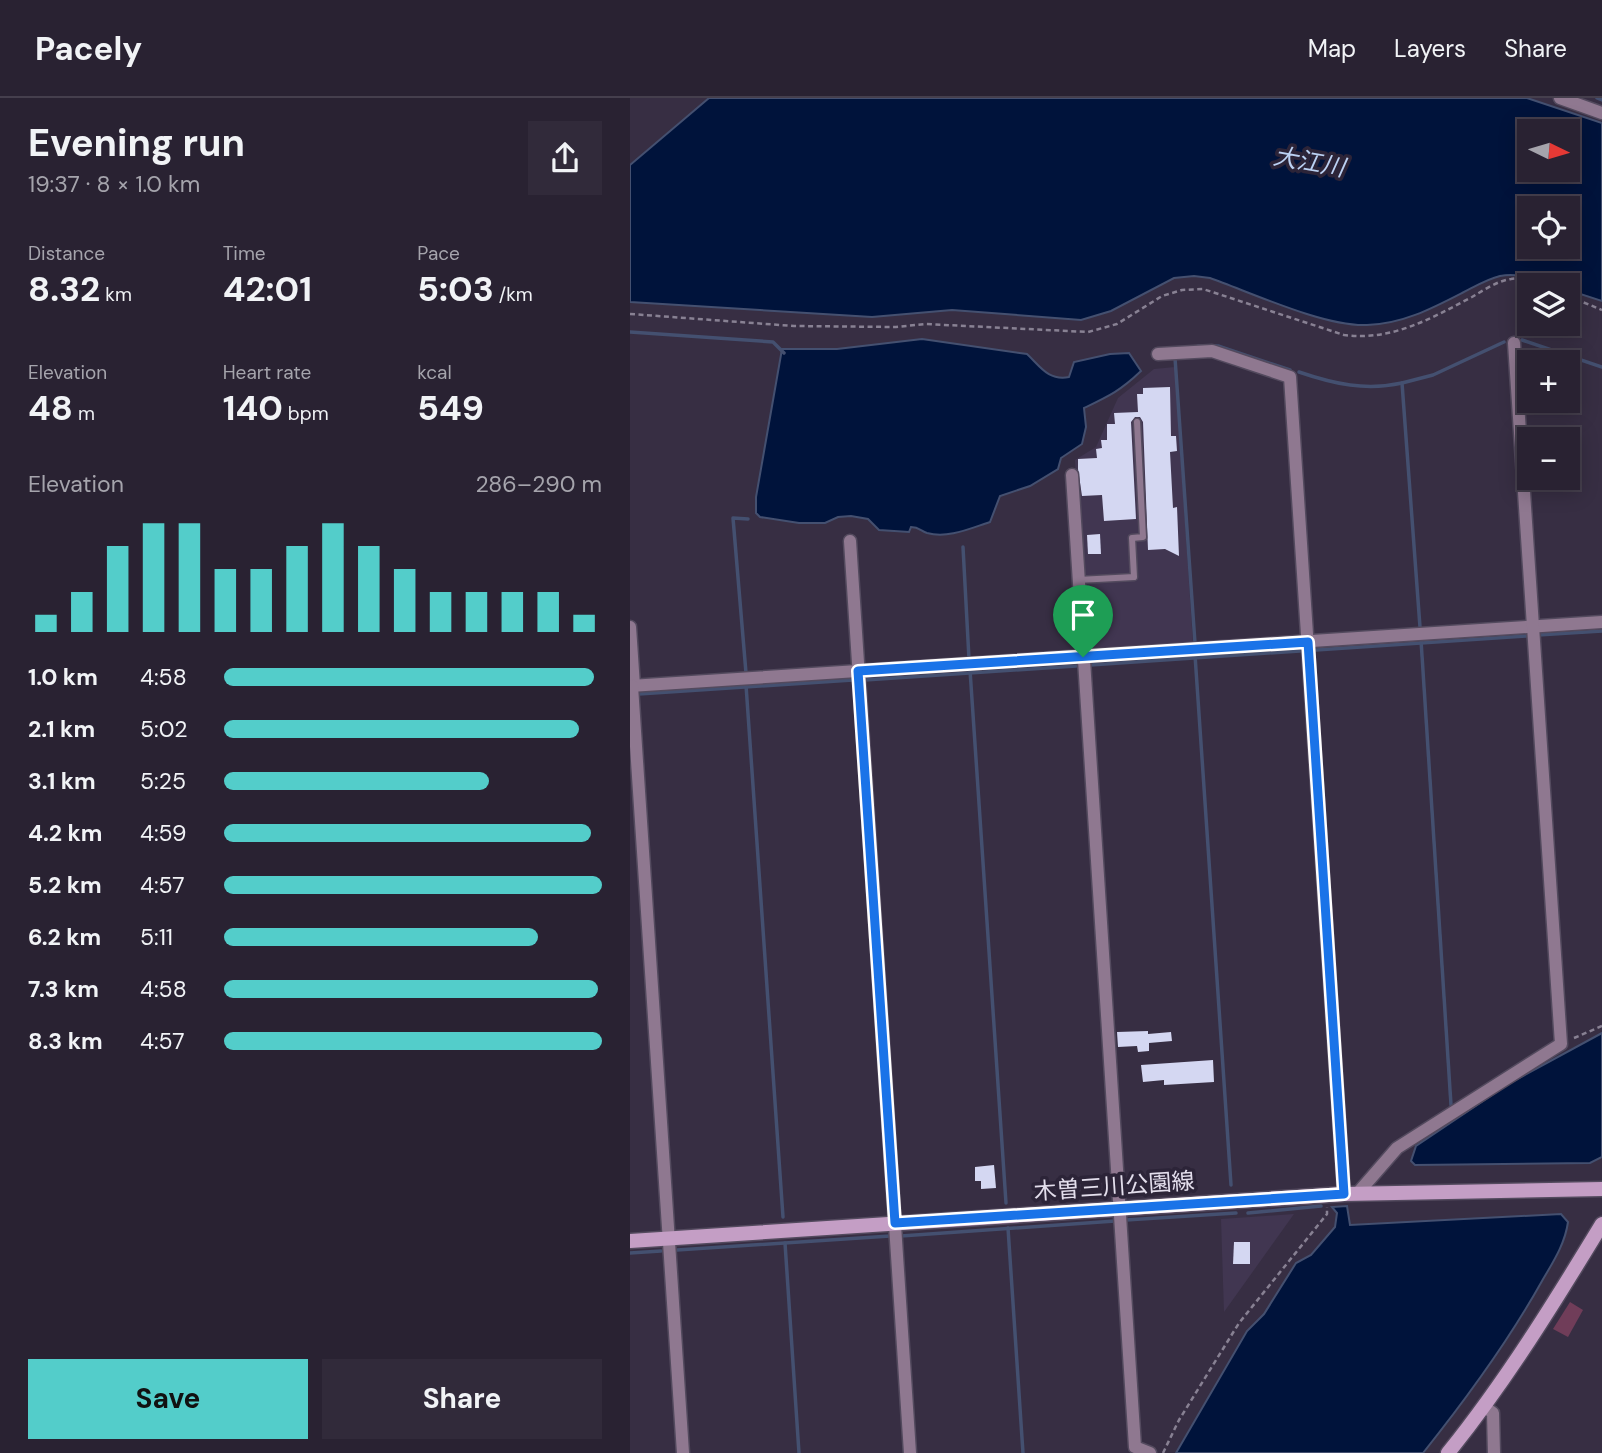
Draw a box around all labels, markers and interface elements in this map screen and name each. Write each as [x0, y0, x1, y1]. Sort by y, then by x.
text: Pacely [35, 27, 142, 70]
text: Map [1308, 33, 1356, 64]
text: Layers [1394, 33, 1466, 64]
text: Share [1504, 33, 1567, 64]
text: Evening run [28, 118, 245, 168]
north arrow [1517, 119, 1580, 182]
map controls [1517, 119, 1580, 490]
button: share [528, 121, 602, 195]
water label: 大江川 [1271, 140, 1350, 184]
text: 19:37 · 8 × 1.0 km [28, 169, 200, 199]
button: locate [1517, 196, 1580, 259]
text: Distance [28, 241, 105, 266]
text: Time [223, 241, 266, 266]
text: Pace [417, 241, 460, 266]
text: 8.32 [28, 266, 100, 312]
text: 42:01 [223, 266, 312, 312]
text: 5:03 [417, 266, 494, 312]
button: layers [1517, 273, 1580, 336]
text: km [100, 282, 132, 307]
text: /km [494, 282, 533, 307]
button: + [1517, 350, 1580, 413]
text: Elevation [28, 360, 107, 385]
text: Heart rate [223, 360, 311, 385]
text: kcal [417, 360, 452, 385]
text: 48 [28, 385, 73, 431]
text: 140 [223, 385, 283, 431]
text: 549 [417, 385, 484, 431]
text: m [73, 401, 95, 426]
text: bpm [283, 401, 329, 426]
button: − [1517, 427, 1580, 490]
text: Elevation [28, 469, 124, 499]
text: 286–290 m [476, 469, 602, 499]
pin [1053, 585, 1113, 657]
icon: arrive [1064, 596, 1102, 634]
text: 1.0 km [28, 662, 98, 692]
text: 4:58 [140, 662, 187, 692]
text: 2.1 km [28, 714, 95, 744]
text: 5:02 [140, 714, 187, 744]
text: 3.1 km [28, 766, 96, 796]
text: 5:25 [140, 766, 186, 796]
text: 4.2 km [28, 818, 102, 848]
text: 4:59 [140, 818, 186, 848]
text: 5.2 km [28, 870, 102, 900]
text: 4:57 [140, 870, 185, 900]
text: 6.2 km [28, 922, 101, 952]
text: 5:11 [140, 922, 173, 952]
text: 7.3 km [28, 974, 99, 1004]
text: 4:58 [140, 974, 187, 1004]
text: 8.3 km [28, 1026, 103, 1056]
text: 4:57 [140, 1026, 185, 1056]
street label: 木曽三川公園線 [1033, 1165, 1195, 1207]
button: Save [28, 1359, 308, 1439]
button: Share [322, 1359, 602, 1439]

